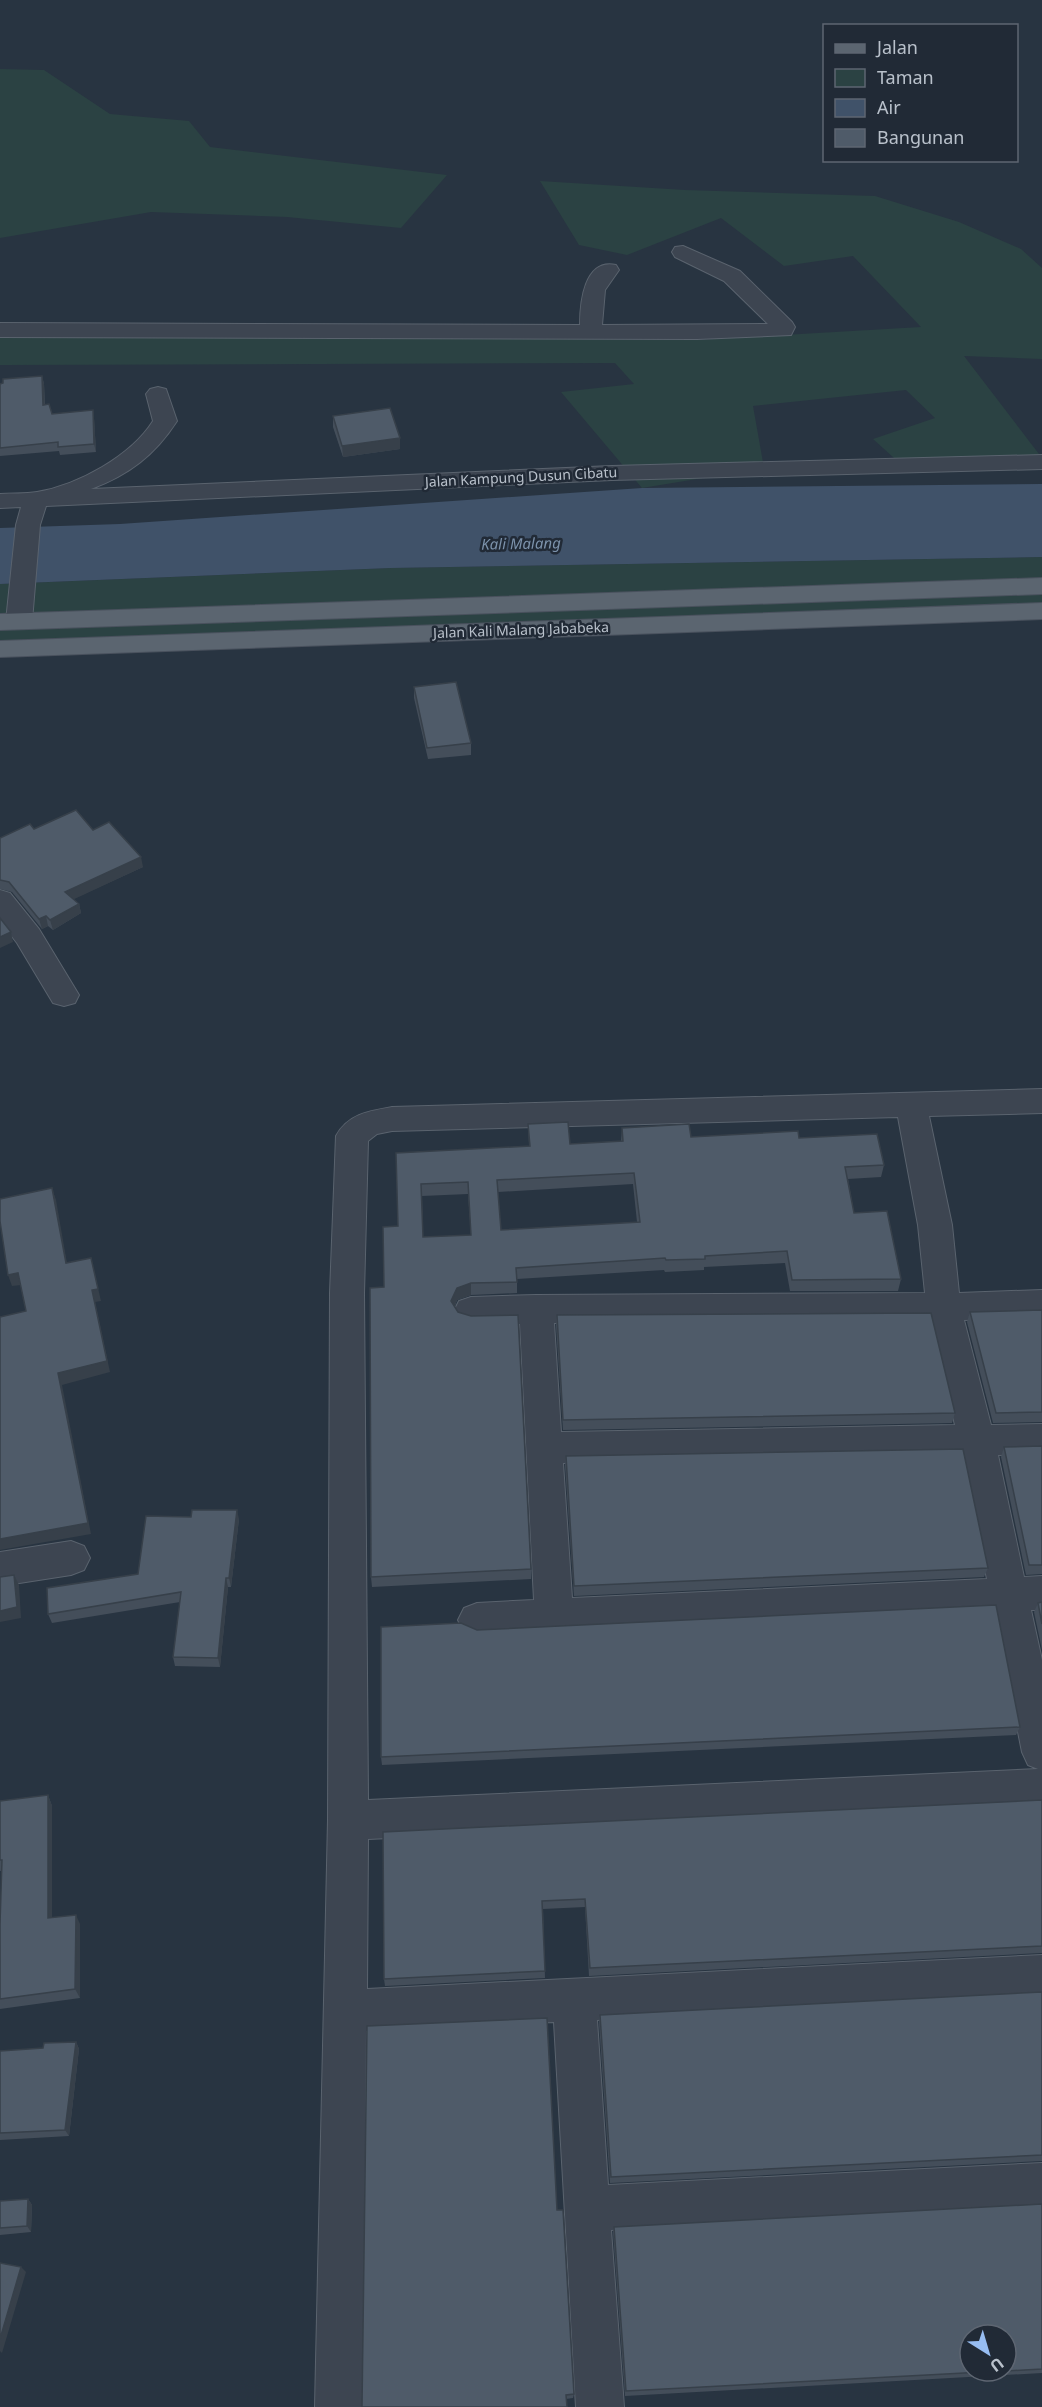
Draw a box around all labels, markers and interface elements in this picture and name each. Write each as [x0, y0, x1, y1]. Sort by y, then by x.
legend [823, 24, 1018, 162]
text: Jalan [875, 35, 918, 59]
text: Taman [877, 65, 934, 89]
text: Air [877, 95, 901, 119]
text: Bangunan [877, 125, 964, 149]
street label: Jalan Kampung Dusun Cibatu [422, 462, 618, 491]
water label: Kali Malang [481, 532, 561, 554]
street label: Jalan Kali Malang Jababeka [431, 617, 609, 642]
north arrow [958, 2323, 1018, 2383]
text: U [986, 2353, 1008, 2377]

